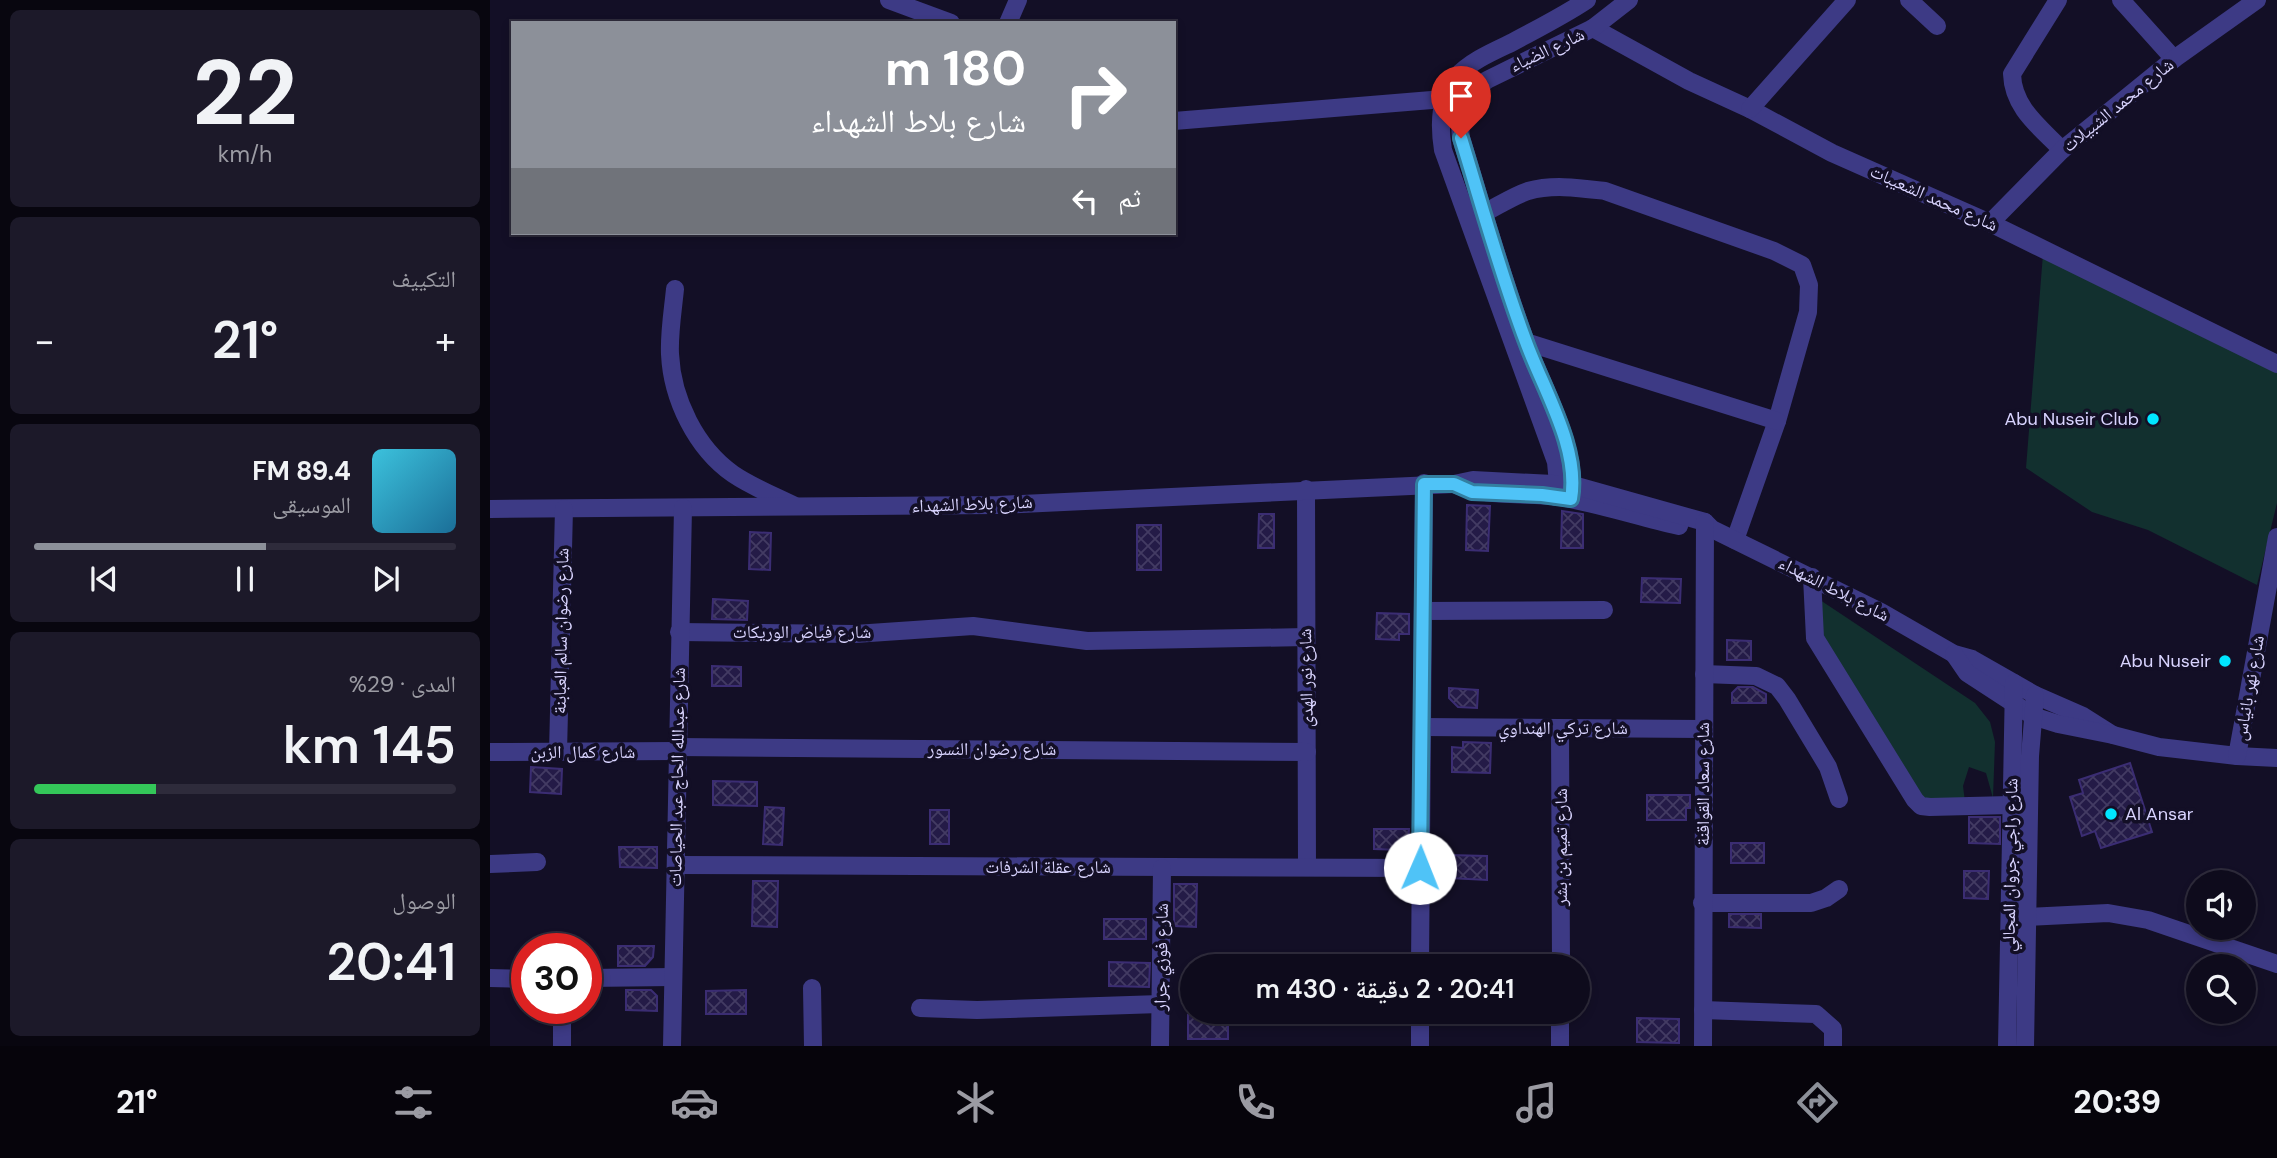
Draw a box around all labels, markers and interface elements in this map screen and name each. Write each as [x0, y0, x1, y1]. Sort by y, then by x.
street label: شارع الضياء [1506, 22, 1588, 78]
text: 22 [193, 34, 298, 152]
text: 180 m [885, 36, 1026, 100]
icon: right [1050, 49, 1141, 140]
street label: شارع محمد الشبيلات [2057, 53, 2179, 157]
pin [1431, 66, 1491, 138]
icon: arrive [1442, 77, 1480, 115]
text: شارع بلاط الشهداء [811, 100, 1026, 142]
text: km/h [218, 139, 272, 169]
street label: شارع محمد الشعيبات [1866, 159, 2002, 237]
text: ثم [1118, 181, 1141, 215]
icon: left [1066, 182, 1104, 220]
text: التكييف [391, 264, 456, 294]
text: 21° [212, 306, 278, 374]
text: − [34, 316, 55, 366]
text: + [435, 316, 456, 366]
place label: Abu Nuseir Club [2004, 407, 2139, 431]
marker: Abu Nuseir Club [2145, 411, 2161, 427]
text: 89.4 FM [252, 454, 351, 488]
text: الموسيقى [272, 490, 351, 520]
street label: شارع بلاط الشهداء [911, 490, 1033, 518]
street label: شارع رضوان سالم العبابنة [548, 548, 574, 714]
street label: شارع بلاط الشهداء [1775, 551, 1893, 627]
icon: previous [85, 560, 123, 598]
icon: pause [226, 560, 264, 598]
icon: next [367, 560, 405, 598]
street label: شارع فياض الوريكات [733, 620, 871, 644]
street label: شارع نور الهدى [1293, 628, 1319, 728]
street label: شارع نهر بانياس [2228, 633, 2270, 743]
place label: Abu Nuseir [2120, 649, 2211, 673]
marker: Abu Nuseir [2217, 653, 2233, 669]
street label: شارع عبدالله الحاج عبد الحياصات [663, 667, 691, 887]
text: المدى · 29% [349, 669, 456, 699]
text: 145 km [283, 711, 456, 779]
street label: شارع تركي الهنداوي [1498, 716, 1628, 743]
street label: شارع سعاد القواقنة [1691, 722, 1715, 846]
street label: شارع رضوان النسور [927, 737, 1056, 761]
street label: شارع كمال الزبن [531, 740, 635, 764]
street label: شارع راجي جروان المجالي [1996, 778, 2026, 952]
street label: شارع تميم بن بشر [1549, 788, 1573, 907]
place label: Al Ansar [2125, 802, 2194, 826]
marker: Al Ansar [2103, 806, 2119, 822]
position arrow [1383, 831, 1457, 905]
street label: شارع عقلة الشرفات [985, 855, 1111, 879]
map controls [2186, 870, 2256, 1024]
button: sound [2186, 870, 2256, 940]
text: الوصول [392, 886, 456, 916]
street label: شارع فوزي جرار [1148, 903, 1177, 1012]
text: 20:41 [326, 928, 456, 996]
speed limit sign: 30 [511, 933, 602, 1024]
button: search [2186, 954, 2256, 1024]
text: 20:41 · 2 دقيقة · 430 m [1256, 972, 1514, 1006]
icon: filters [389, 1078, 438, 1127]
icon: car [670, 1078, 719, 1127]
icon: climate [951, 1078, 1000, 1127]
icon: phone [1231, 1078, 1280, 1127]
icon: music [1512, 1078, 1561, 1127]
icon: directions [1793, 1078, 1842, 1127]
text: 21° [116, 1081, 158, 1123]
text: 20:39 [2073, 1081, 2161, 1123]

